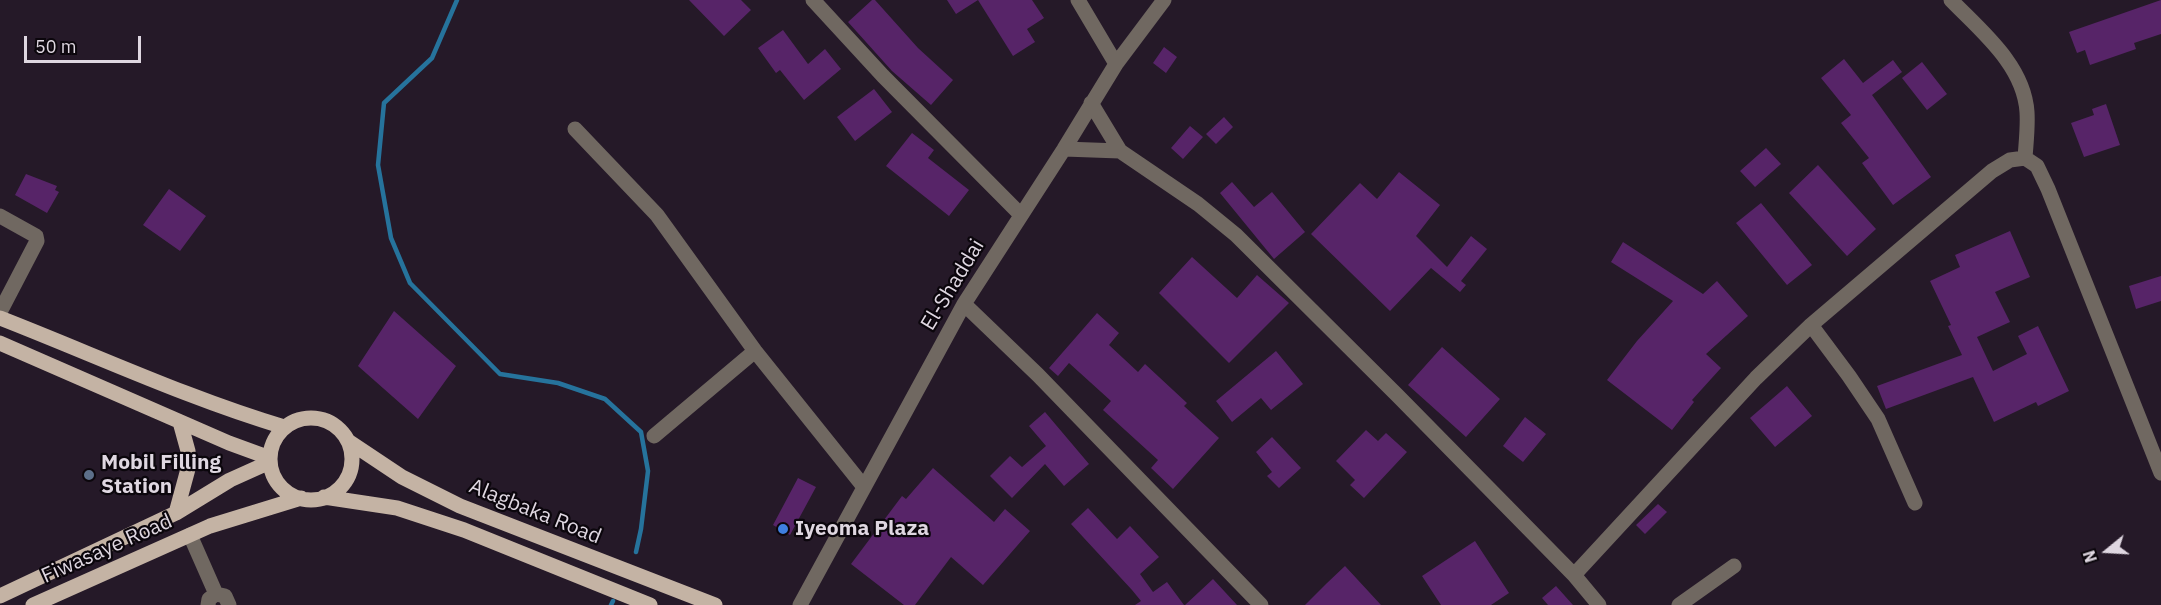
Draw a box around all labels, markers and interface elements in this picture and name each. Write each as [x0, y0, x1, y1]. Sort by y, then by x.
scale bar [27, 24, 144, 62]
text: 50 m [35, 35, 77, 58]
street label: El-Shaddai [916, 235, 990, 335]
place label: Mobil Filling Station [101, 450, 221, 500]
marker: Mobil Filling Station [82, 468, 96, 482]
street label: Alagbaka Road [465, 474, 605, 550]
street label: Fiwasaye Road [38, 509, 176, 589]
place label: Iyeoma Plaza [795, 516, 929, 542]
north arrow [2077, 521, 2137, 581]
marker: Iyeoma Plaza [776, 522, 790, 536]
text: N [2079, 548, 2101, 565]

